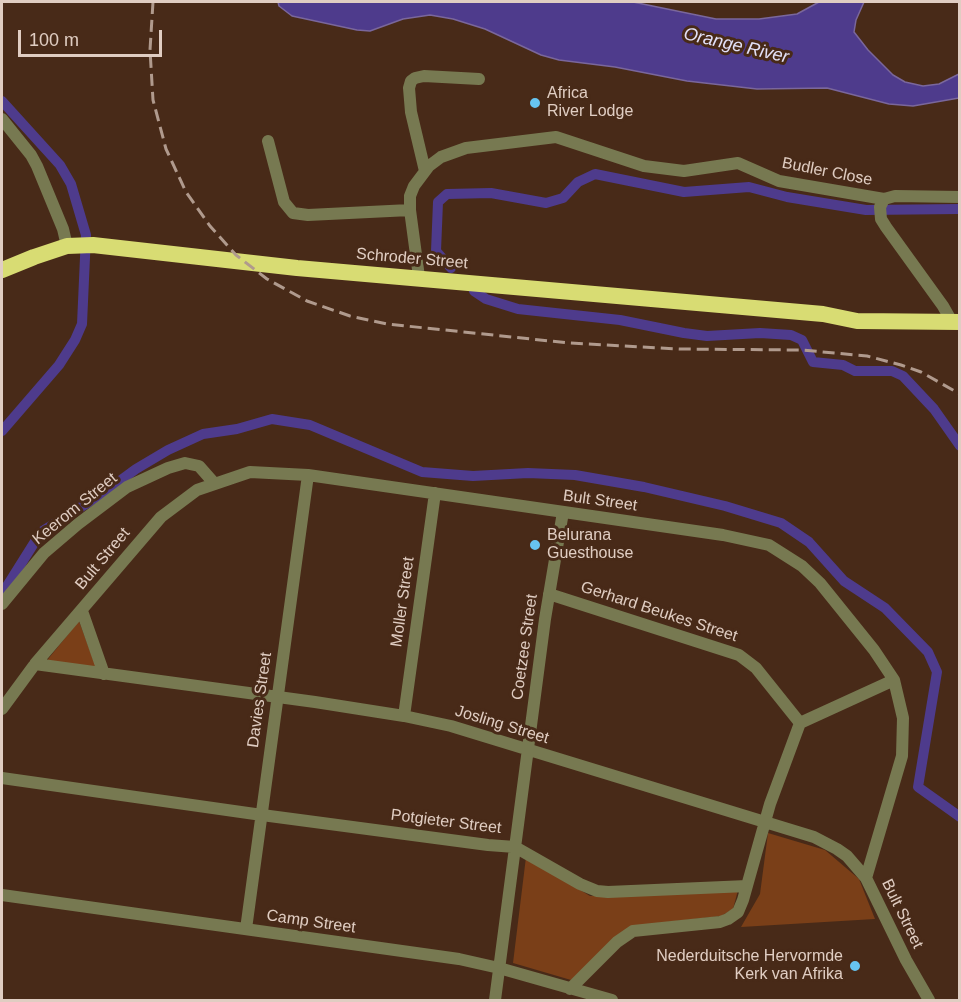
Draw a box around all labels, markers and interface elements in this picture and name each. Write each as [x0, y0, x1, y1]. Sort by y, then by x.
scale bar [21, 18, 165, 56]
water label: Orange River [681, 23, 791, 69]
text: 100 m [29, 30, 79, 50]
place label: Africa River Lodge [547, 84, 633, 122]
marker: Africa River Lodge [528, 96, 542, 110]
street label: Budler Close [780, 154, 874, 190]
street label: Schroder Street [355, 245, 469, 273]
street label: Keerom Street [29, 469, 121, 549]
street label: Bult Street [562, 486, 638, 516]
street label: Bult Street [72, 524, 134, 594]
place label: Belurana Guesthouse [547, 526, 633, 564]
marker: Belurana Guesthouse [528, 538, 542, 552]
street label: Moller Street [387, 556, 419, 648]
street label: Gerhard Beukes Street [578, 578, 740, 646]
street label: Coetzee Street [508, 593, 542, 701]
street label: Davies Street [244, 651, 276, 749]
street label: Josling Street [453, 702, 551, 748]
street label: Potgieter Street [390, 806, 502, 838]
street label: Bult Street [877, 876, 927, 952]
street label: Camp Street [265, 906, 357, 938]
place label: Nederduitsche Hervormde Kerk van Afrika [656, 947, 843, 985]
marker: Nederduitsche Hervormde Kerk van Afrika [848, 959, 862, 973]

